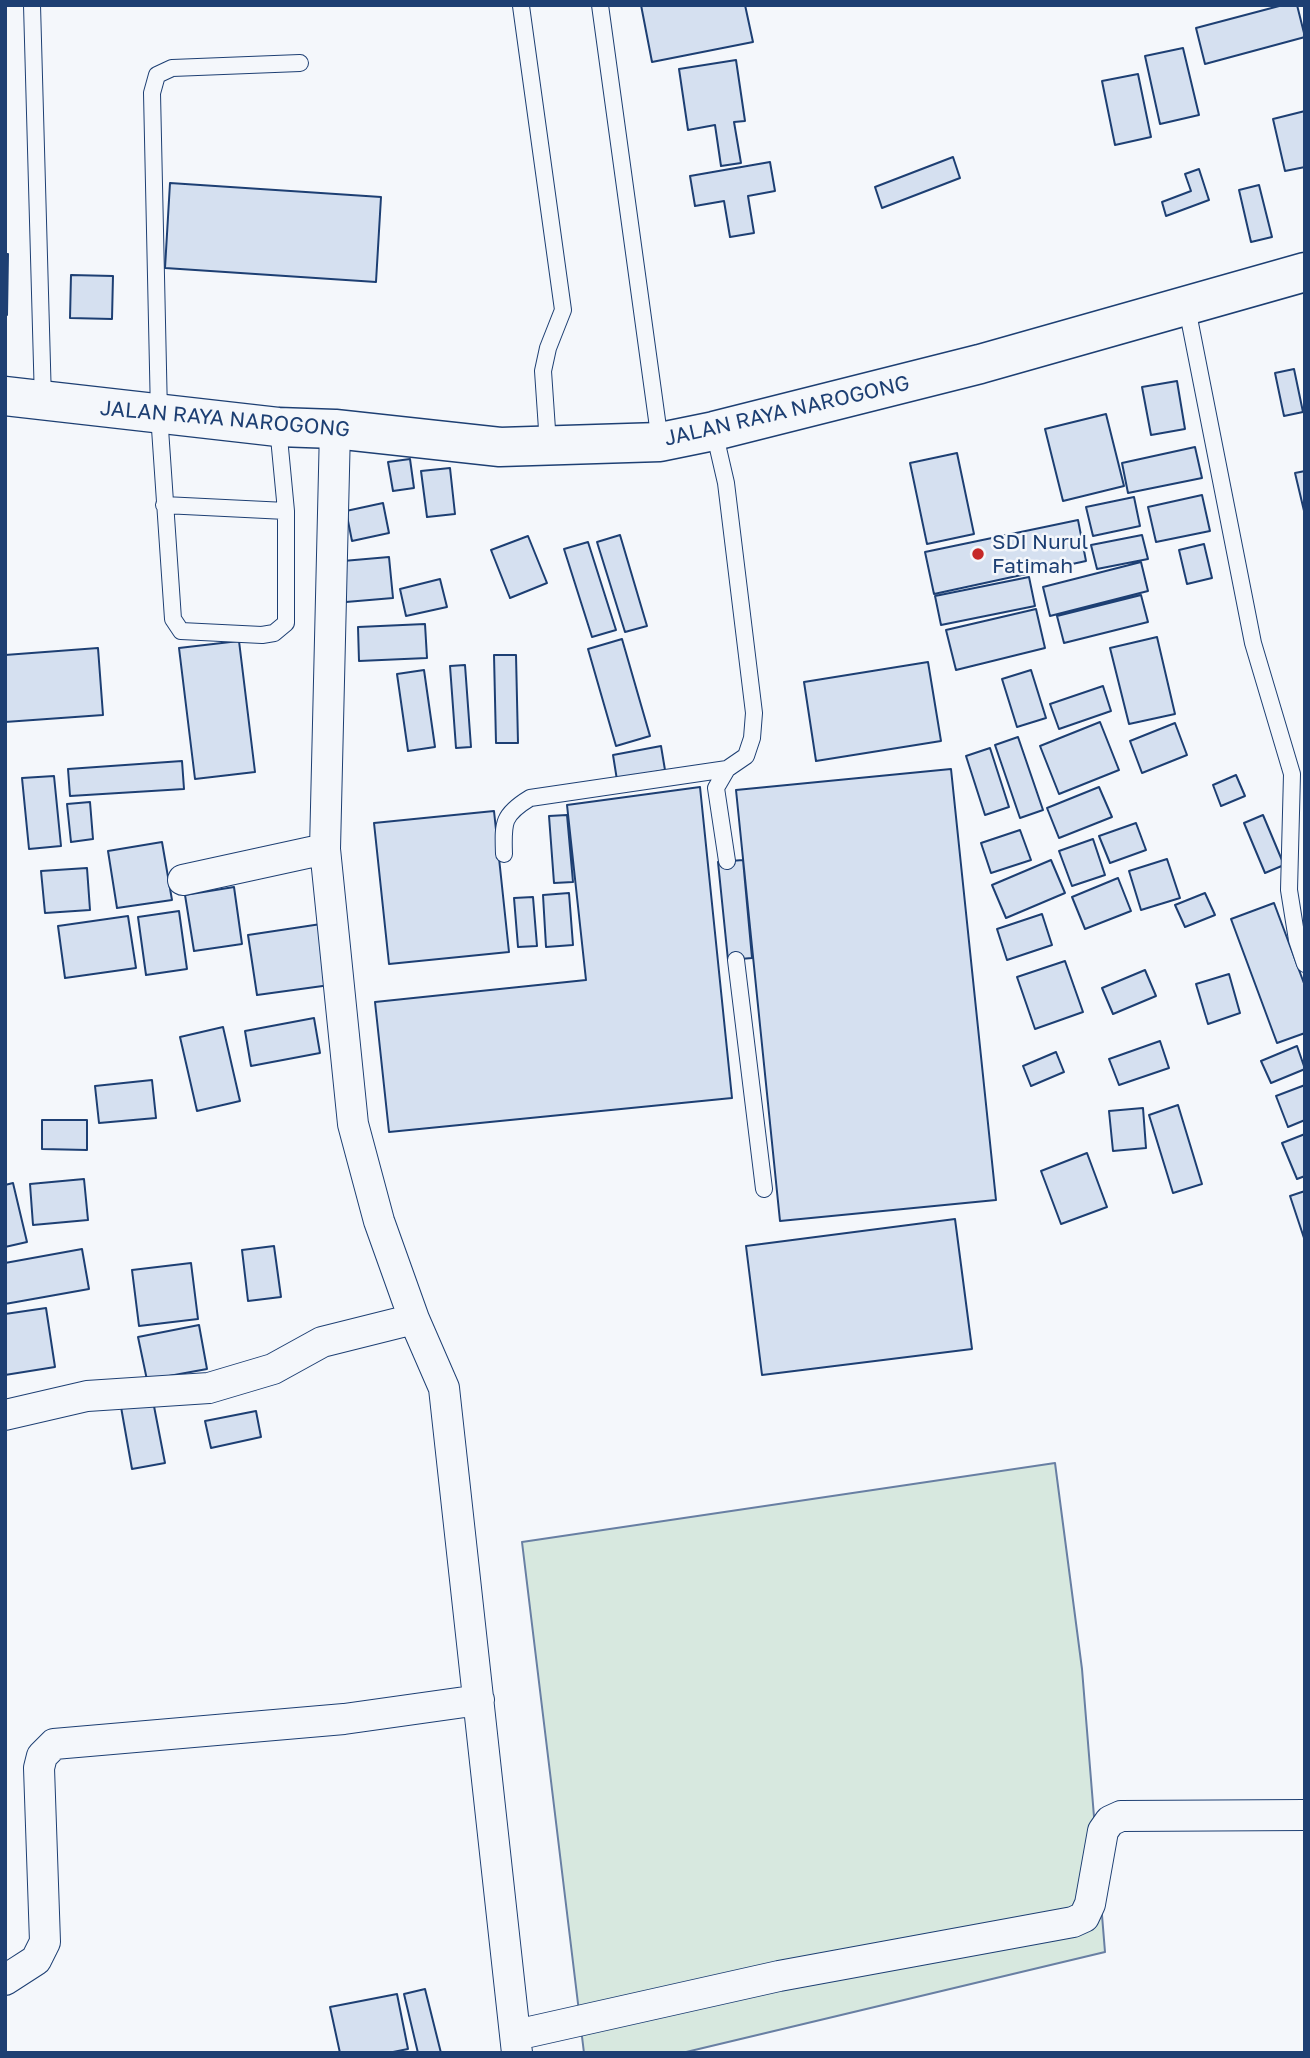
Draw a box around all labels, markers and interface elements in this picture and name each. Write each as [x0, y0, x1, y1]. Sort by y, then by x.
street label: JALAN RAYA NAROGONG [662, 371, 912, 451]
street label: JALAN RAYA NAROGONG [99, 396, 351, 442]
place label: SDI Nurul Fatimah [992, 529, 1088, 579]
marker: SDI Nurul Fatimah [970, 546, 986, 562]

